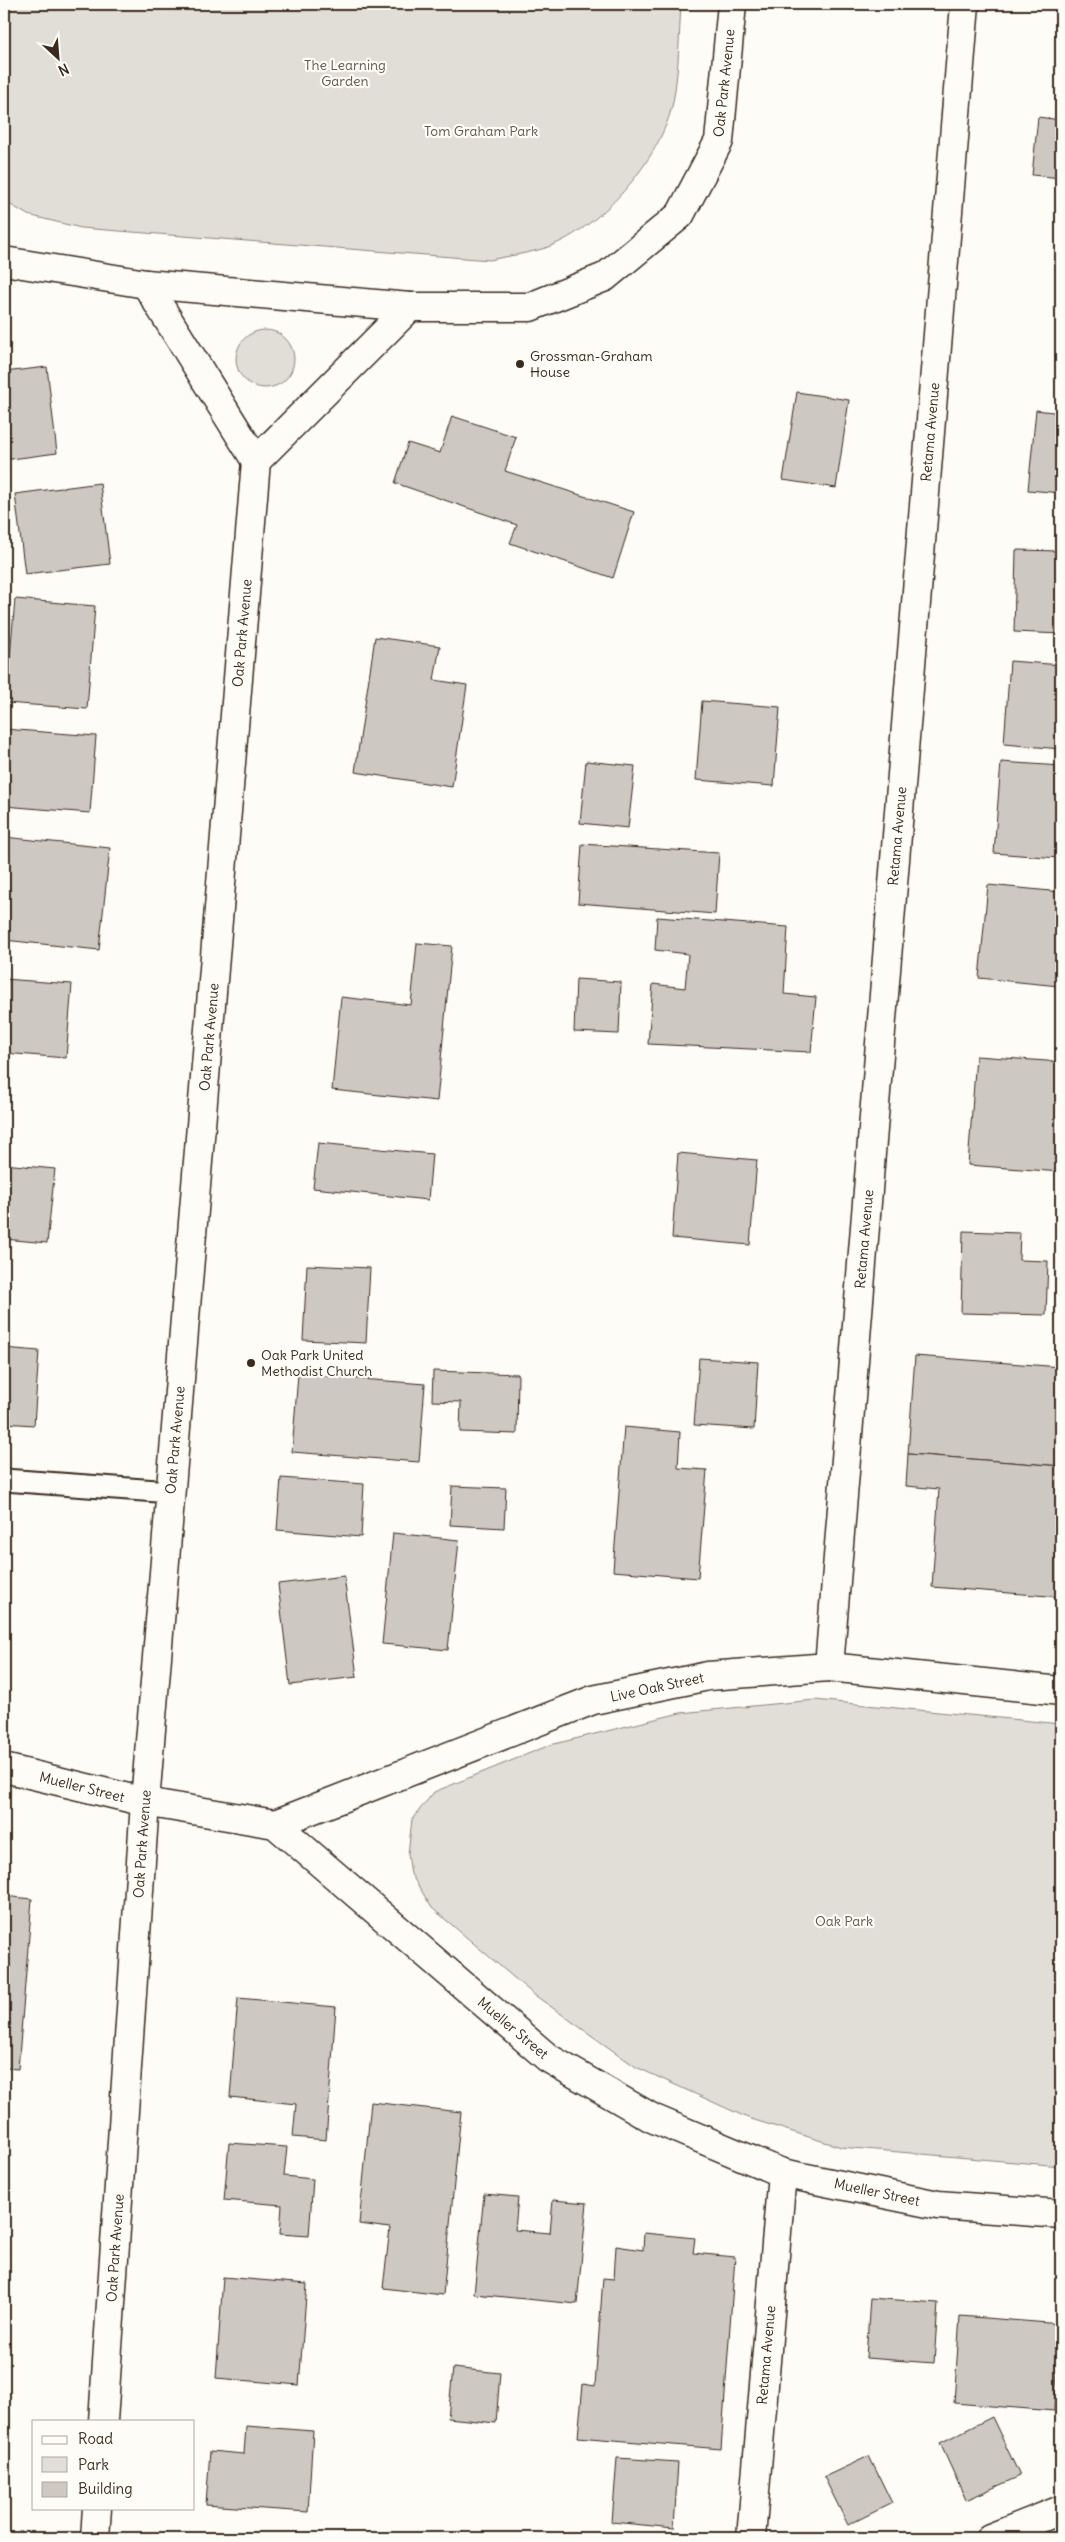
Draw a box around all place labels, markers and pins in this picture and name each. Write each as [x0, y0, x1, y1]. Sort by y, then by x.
place label: Grossman-Graham House [530, 347, 653, 381]
marker: Grossman-Graham House [514, 358, 526, 370]
place label: Oak Park United Methodist Church [261, 1346, 372, 1380]
marker: Oak Park United Methodist Church [245, 1357, 257, 1369]

